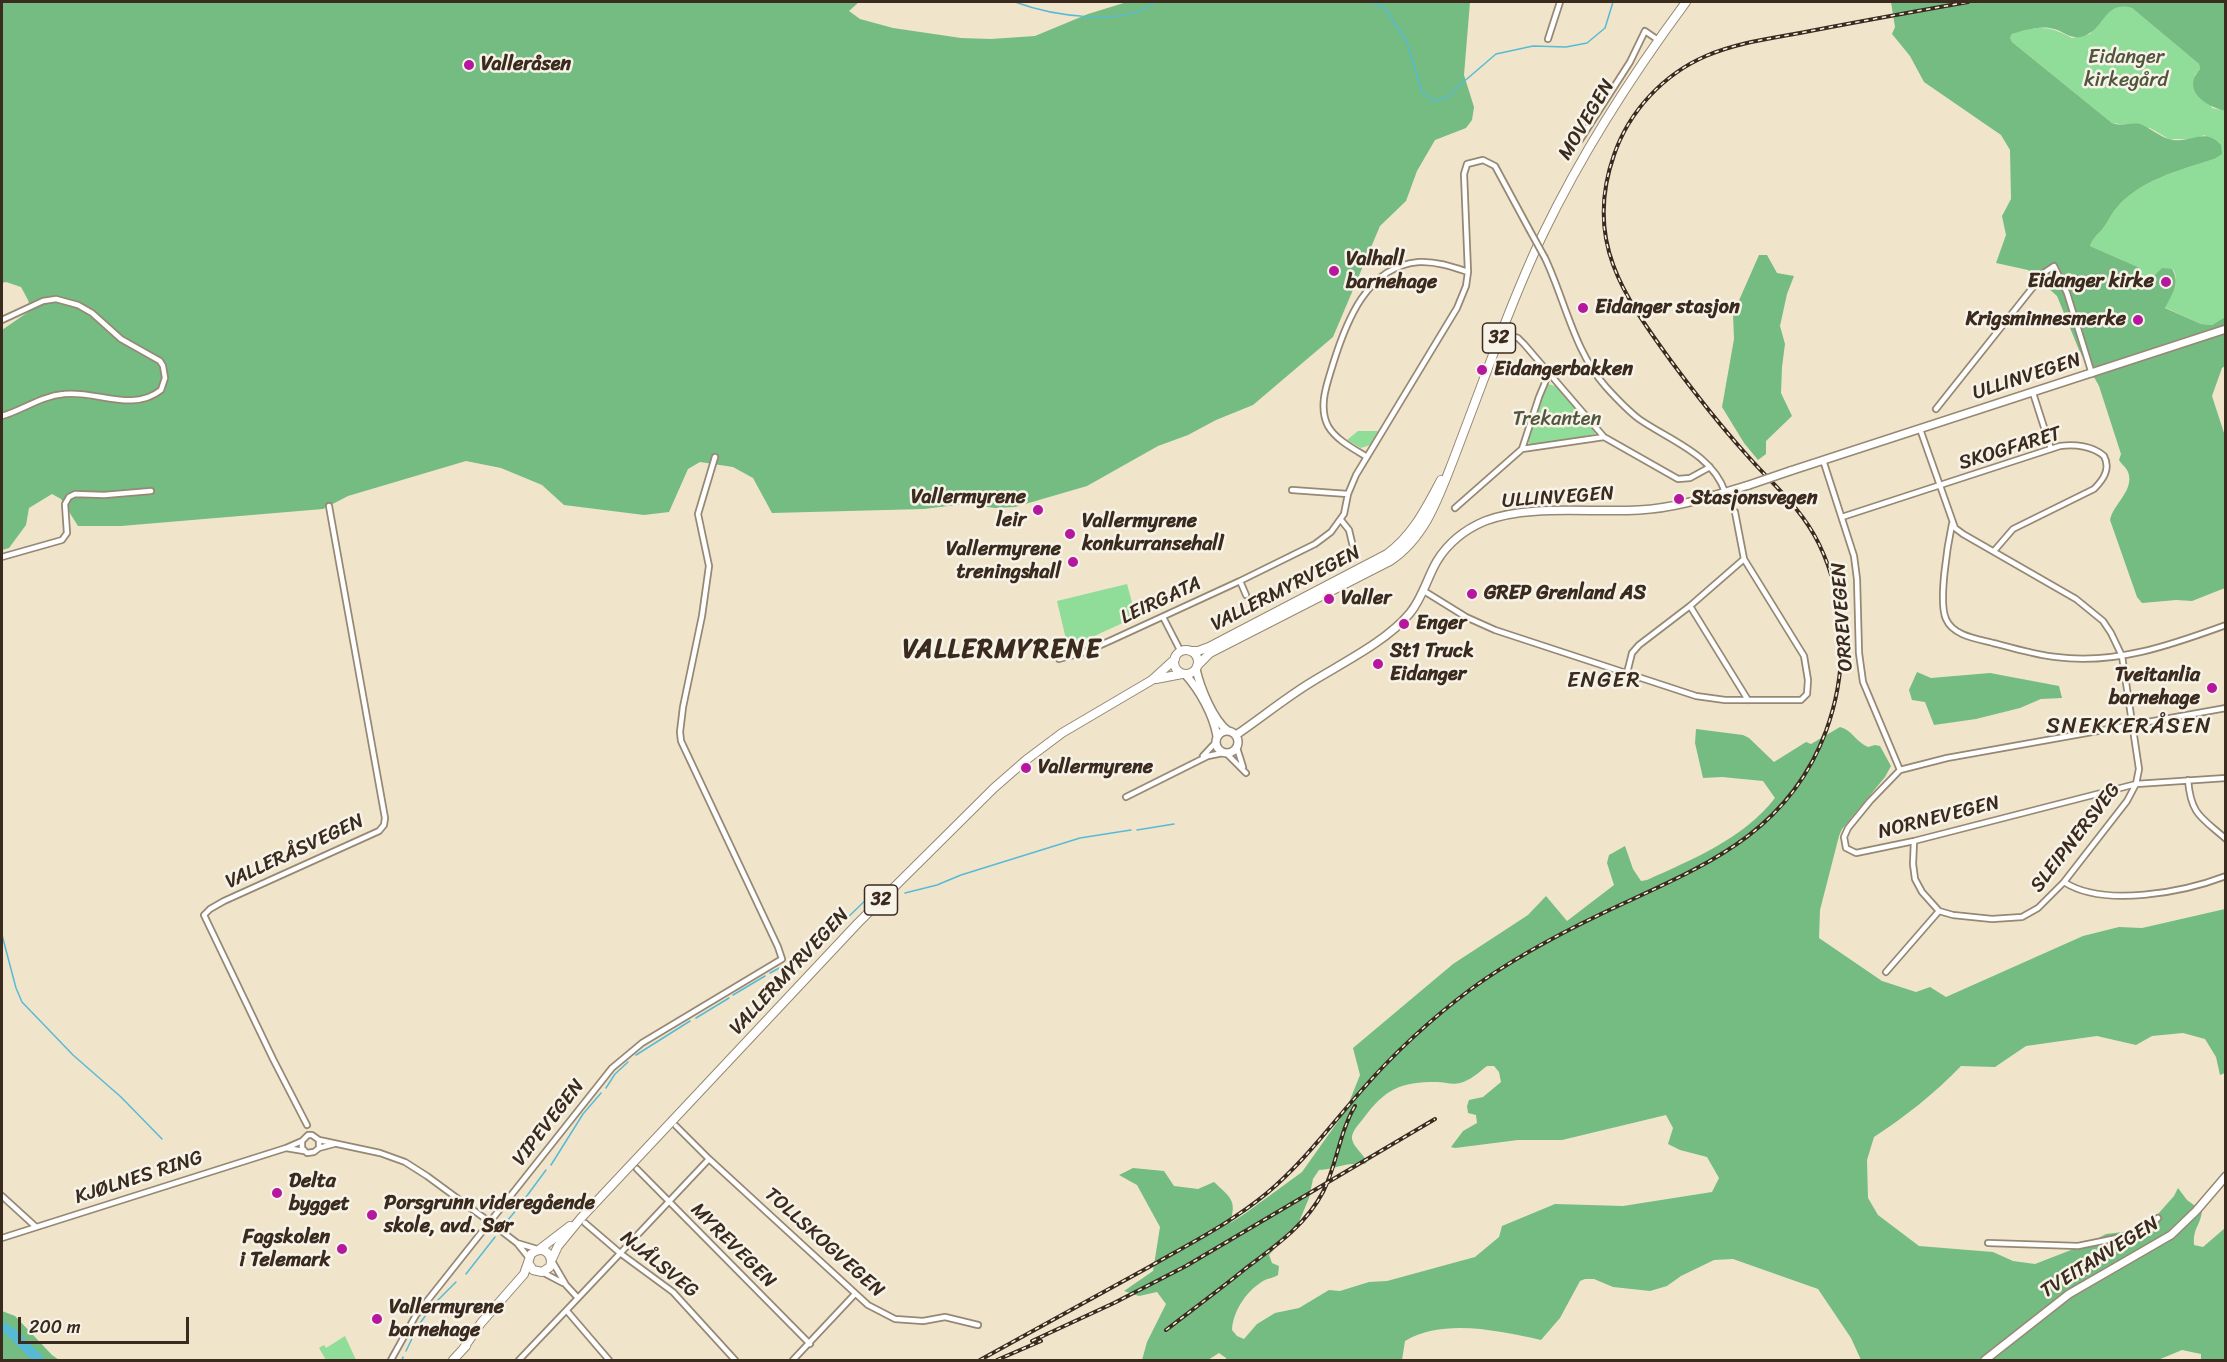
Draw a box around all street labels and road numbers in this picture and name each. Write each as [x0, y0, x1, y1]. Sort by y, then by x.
street label: MOVEGEN [1554, 75, 1620, 165]
road number: 32 [1482, 323, 1516, 353]
street label: ULLINVEGEN [1970, 348, 2084, 406]
street label: SKOGFARET [1956, 422, 2064, 476]
street label: ULLINVEGEN [1501, 482, 1615, 514]
street label: VALLERMYRVEGEN [1207, 541, 1365, 637]
street label: ORREVEGEN [1827, 562, 1859, 672]
street label: LEIRGATA [1117, 572, 1205, 630]
street label: SLEIPNERSVEG [2026, 778, 2126, 898]
street label: NORNEVEGEN [1876, 791, 2002, 845]
street label: VALLERÅSVEGEN [222, 809, 368, 895]
road number: 32 [864, 885, 898, 915]
street label: VALLERMYRVEGEN [725, 904, 855, 1040]
street label: VIPEVEGEN [508, 1075, 590, 1171]
street label: KJØLNES RING [72, 1146, 206, 1210]
street label: TOLLSKOGVEGEN [759, 1183, 889, 1303]
street label: MYREVEGEN [685, 1198, 781, 1294]
street label: TVEITANVEGEN [2036, 1212, 2164, 1304]
street label: NJÅLSVEG [615, 1226, 703, 1304]

